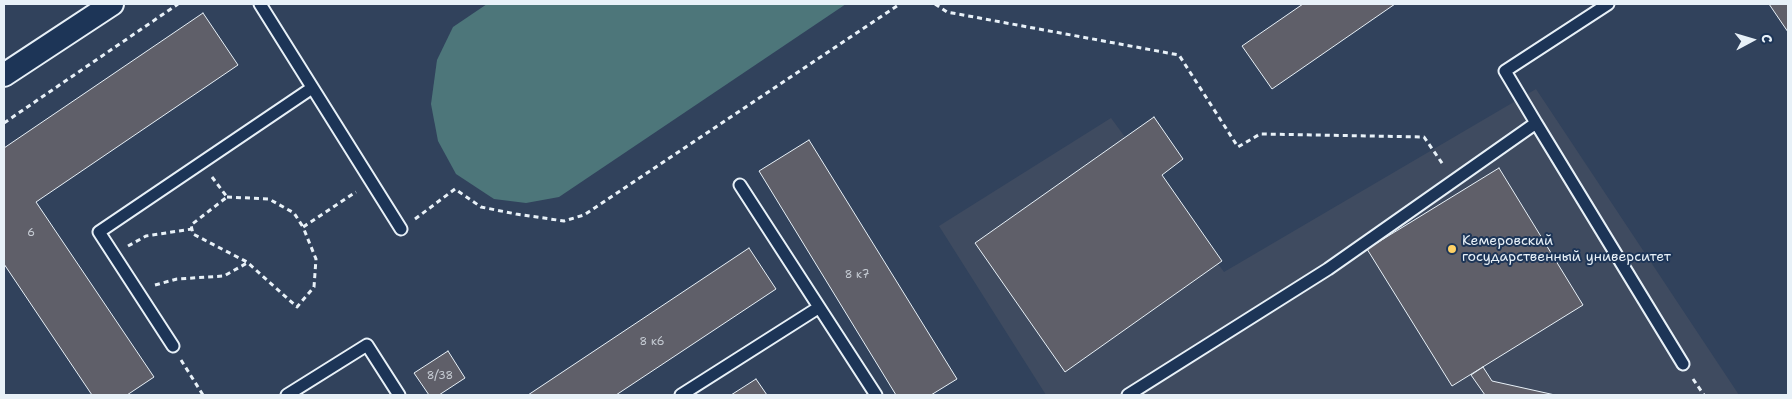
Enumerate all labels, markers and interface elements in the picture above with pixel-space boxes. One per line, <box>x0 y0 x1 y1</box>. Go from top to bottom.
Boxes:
north arrow <box>1727 15 1777 65</box>
text: С <box>1758 33 1776 44</box>
house number: 6 <box>27 226 35 240</box>
place label: Кемеровский государственный университет <box>1462 233 1671 266</box>
marker: Кемеровский государственный университет <box>1446 243 1458 255</box>
house number: 8 к7 <box>845 268 869 282</box>
house number: 8 к6 <box>640 335 664 349</box>
house number: 8/38 <box>427 369 453 383</box>

